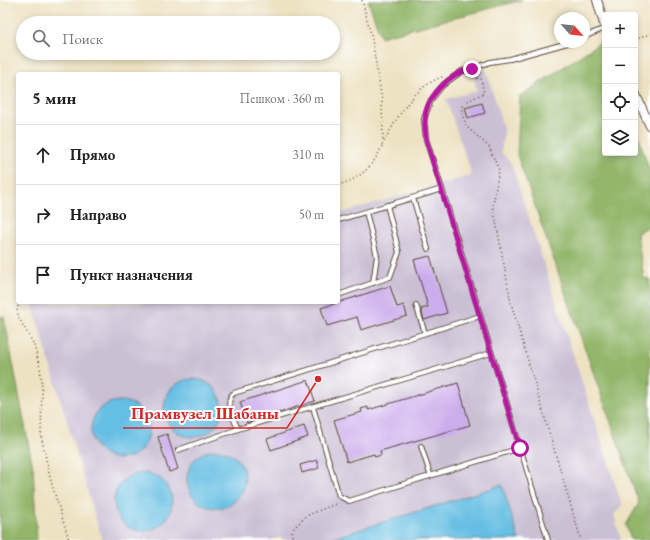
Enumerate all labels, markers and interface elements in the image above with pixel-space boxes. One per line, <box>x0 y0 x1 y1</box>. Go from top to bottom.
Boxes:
north arrow <box>554 12 590 48</box>
map controls <box>602 12 638 156</box>
button: + <box>602 12 638 48</box>
search box <box>16 16 340 60</box>
icon: search <box>30 27 52 49</box>
text: Поиск <box>62 29 103 48</box>
button: − <box>602 48 638 84</box>
route end <box>463 60 481 78</box>
button: locate <box>602 84 638 120</box>
text: 5 мин <box>32 87 76 109</box>
text: Пешком · 360 m <box>240 90 324 107</box>
button: layers <box>602 120 638 156</box>
icon: ahead <box>32 144 54 166</box>
text: Прямо <box>70 145 115 164</box>
text: 310 m <box>293 146 324 163</box>
icon: right <box>32 204 54 226</box>
text: Направо <box>70 205 127 224</box>
text: 50 m <box>299 206 324 223</box>
icon: arrive <box>32 264 54 286</box>
text: Пункт назначения <box>70 265 193 284</box>
callout: Прамвузел Шабаны <box>123 399 287 428</box>
text: Прамвузел Шабаны <box>131 402 279 424</box>
route start <box>511 439 529 457</box>

